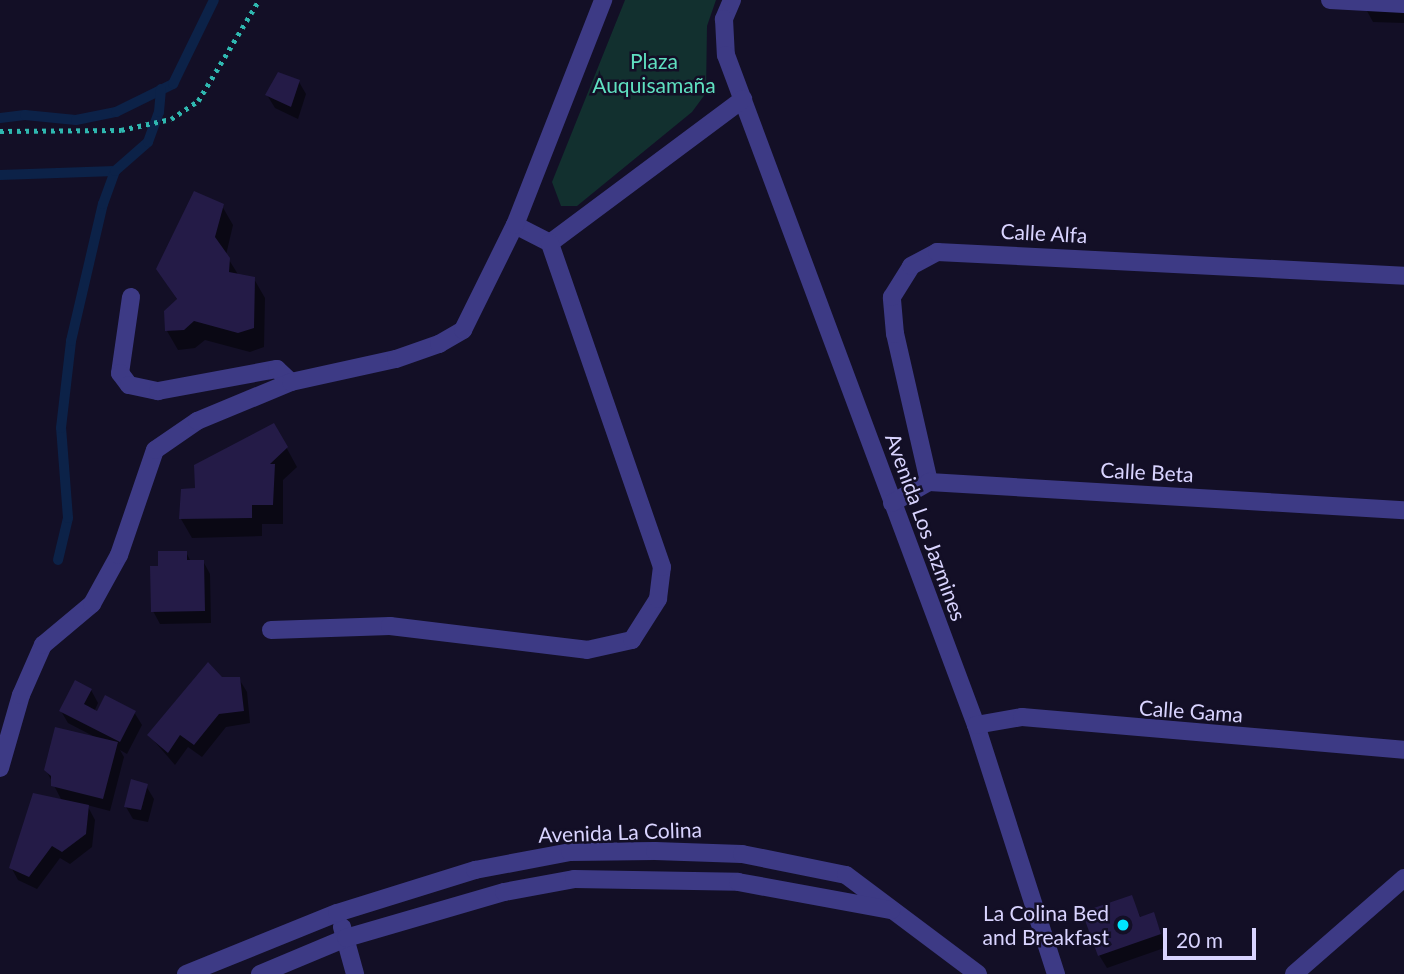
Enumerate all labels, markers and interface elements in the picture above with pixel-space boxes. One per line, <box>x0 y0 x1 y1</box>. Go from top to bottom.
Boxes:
park label: Plaza Auquisamaña <box>592 48 716 98</box>
street label: Calle Alfa <box>1000 218 1088 248</box>
street label: Avenida Los Jazmines <box>880 430 972 624</box>
street label: Calle Beta <box>1100 457 1194 487</box>
street label: Calle Gama <box>1138 695 1244 727</box>
street label: Avenida La Colina <box>538 817 702 847</box>
place label: La Colina Bed and Breakfast <box>983 900 1109 950</box>
scale bar <box>1166 914 1259 958</box>
marker: La Colina Bed and Breakfast <box>1115 917 1131 933</box>
text: 20 m <box>1176 927 1223 952</box>

